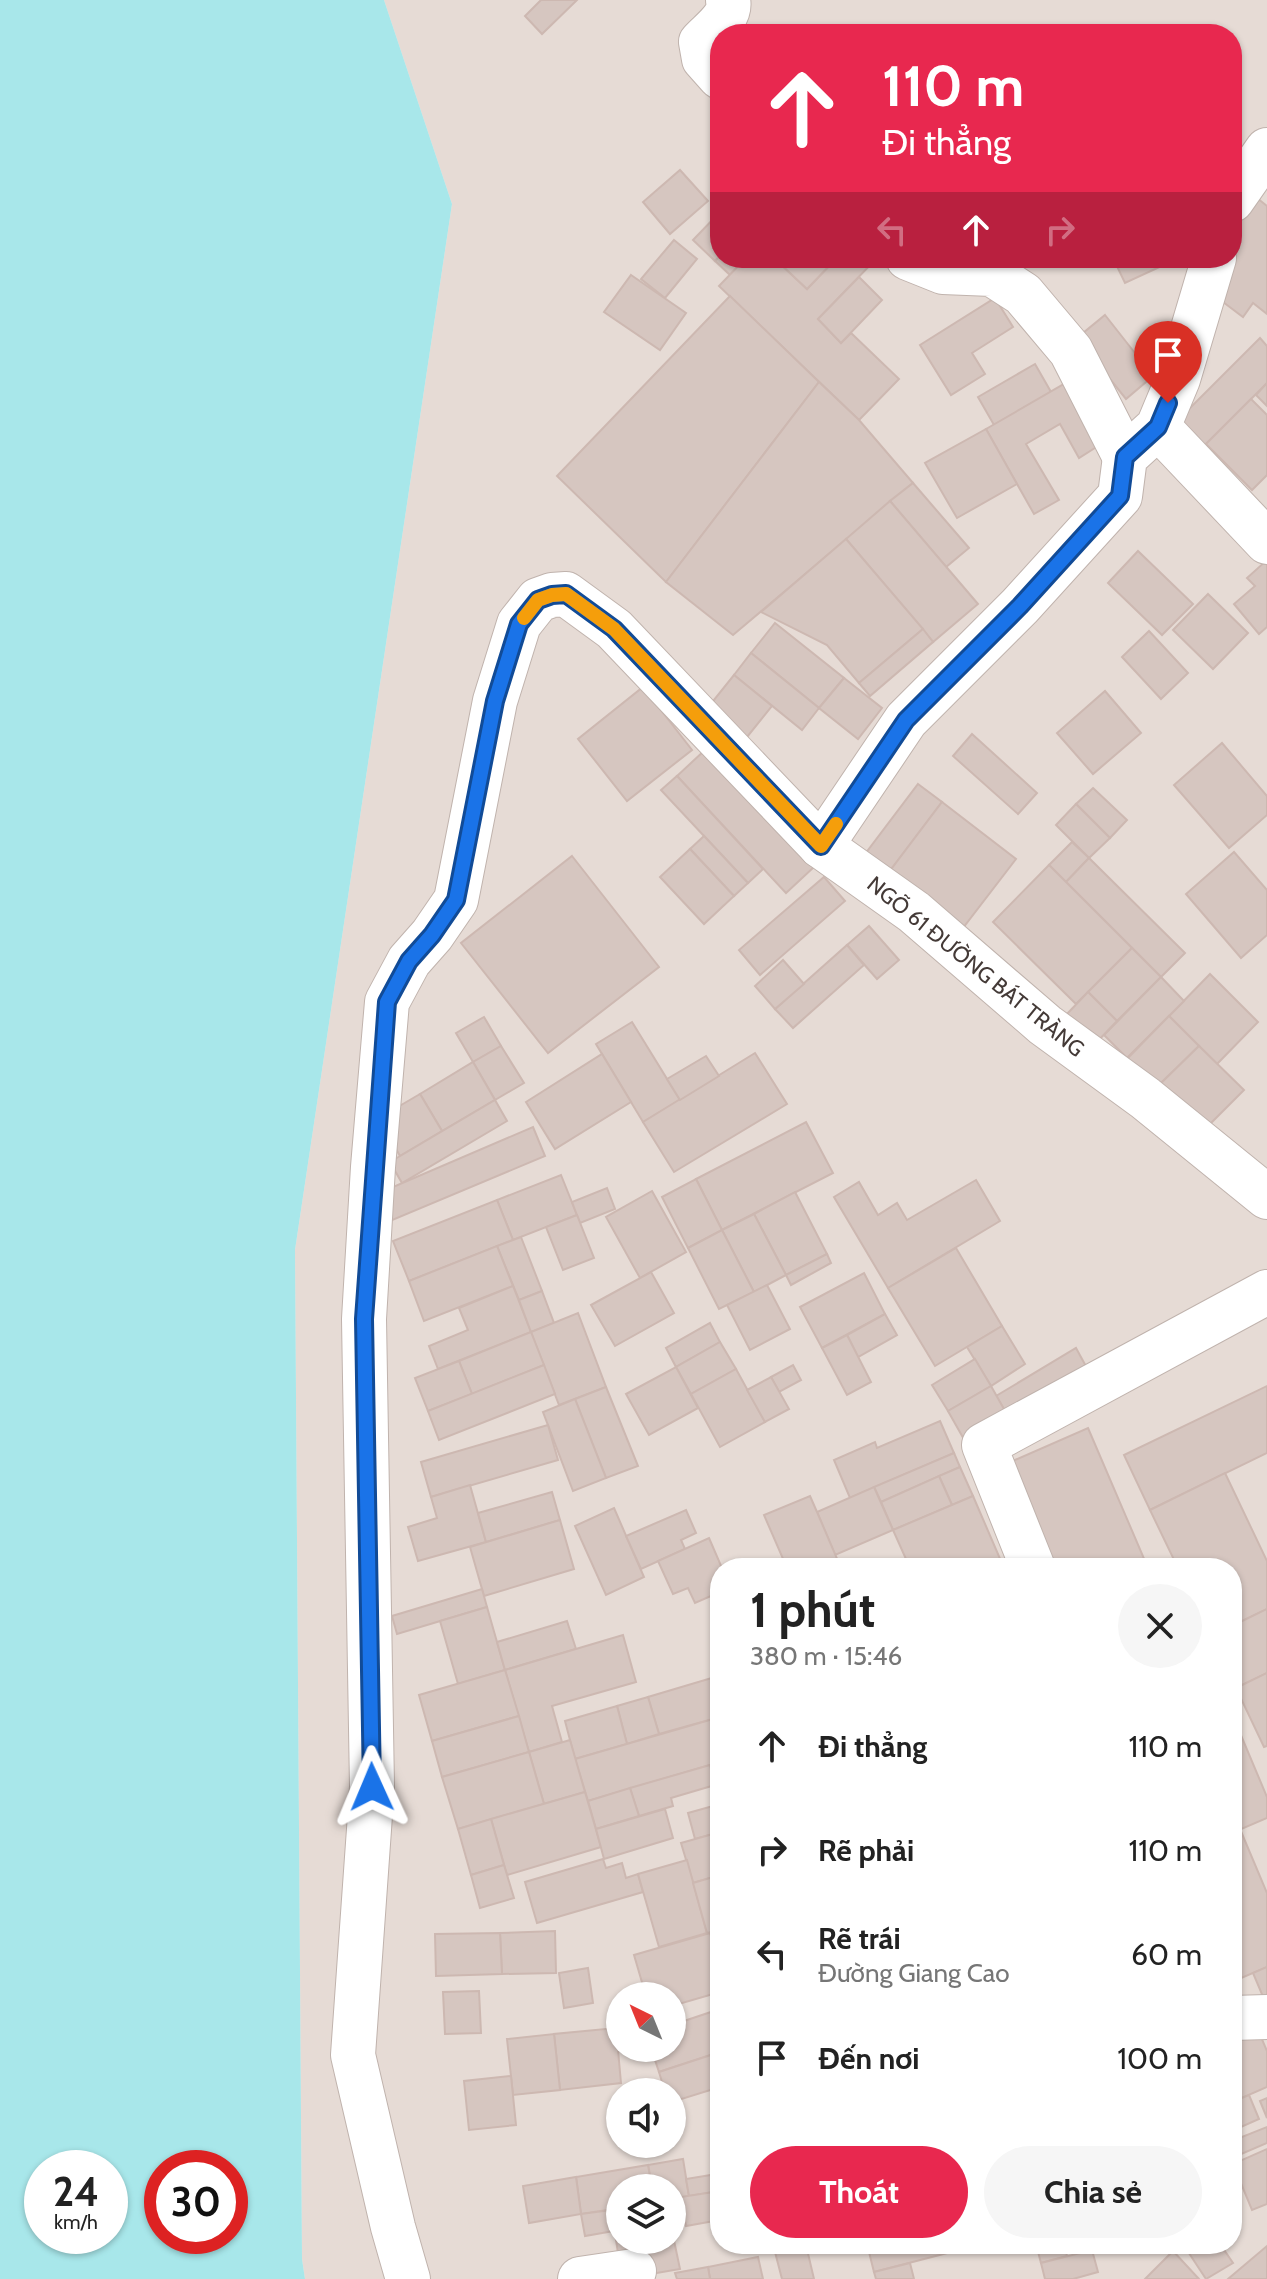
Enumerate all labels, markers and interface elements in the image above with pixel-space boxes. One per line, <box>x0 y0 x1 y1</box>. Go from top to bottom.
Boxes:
text: 110 m <box>882 52 1024 120</box>
icon: ahead <box>750 56 854 160</box>
text: Đi thẳng <box>882 120 1011 164</box>
icon: left <box>870 208 914 252</box>
icon: ahead <box>954 208 998 252</box>
icon: right <box>1038 208 1082 252</box>
pin <box>1134 321 1202 403</box>
icon: arrive <box>1146 333 1190 377</box>
street label: NGÕ 61 ĐƯỜNG BÁT TRÀNG <box>862 870 1090 1062</box>
text: 1 phút <box>750 1581 875 1639</box>
button: close <box>1118 1584 1202 1668</box>
text: 380 m · 15:46 <box>750 1640 902 1672</box>
icon: ahead <box>750 1724 794 1768</box>
text: Đi thẳng <box>818 1728 927 1765</box>
text: 110 m <box>1128 1728 1202 1765</box>
position arrow <box>330 1745 414 1829</box>
icon: right <box>750 1828 794 1872</box>
text: Rẽ phải <box>818 1832 914 1869</box>
text: 110 m <box>1128 1832 1202 1869</box>
text: Rẽ trái <box>818 1920 901 1957</box>
icon: left <box>750 1932 794 1976</box>
text: 60 m <box>1131 1936 1202 1973</box>
text: Đường Giang Cao <box>818 1957 1010 1989</box>
north arrow <box>606 1982 686 2062</box>
map controls <box>606 1982 686 2254</box>
icon: arrive <box>750 2036 794 2080</box>
text: Đến nơi <box>818 2040 920 2077</box>
text: 100 m <box>1117 2040 1202 2077</box>
button: sound <box>606 2078 686 2158</box>
button: Thoát <box>750 2146 968 2238</box>
button: Chia sẻ <box>984 2146 1202 2238</box>
speed limit sign: 30 <box>144 2150 248 2254</box>
text: 24 <box>53 2167 99 2216</box>
button: layers <box>606 2174 686 2254</box>
text: km/h <box>54 2210 98 2234</box>

